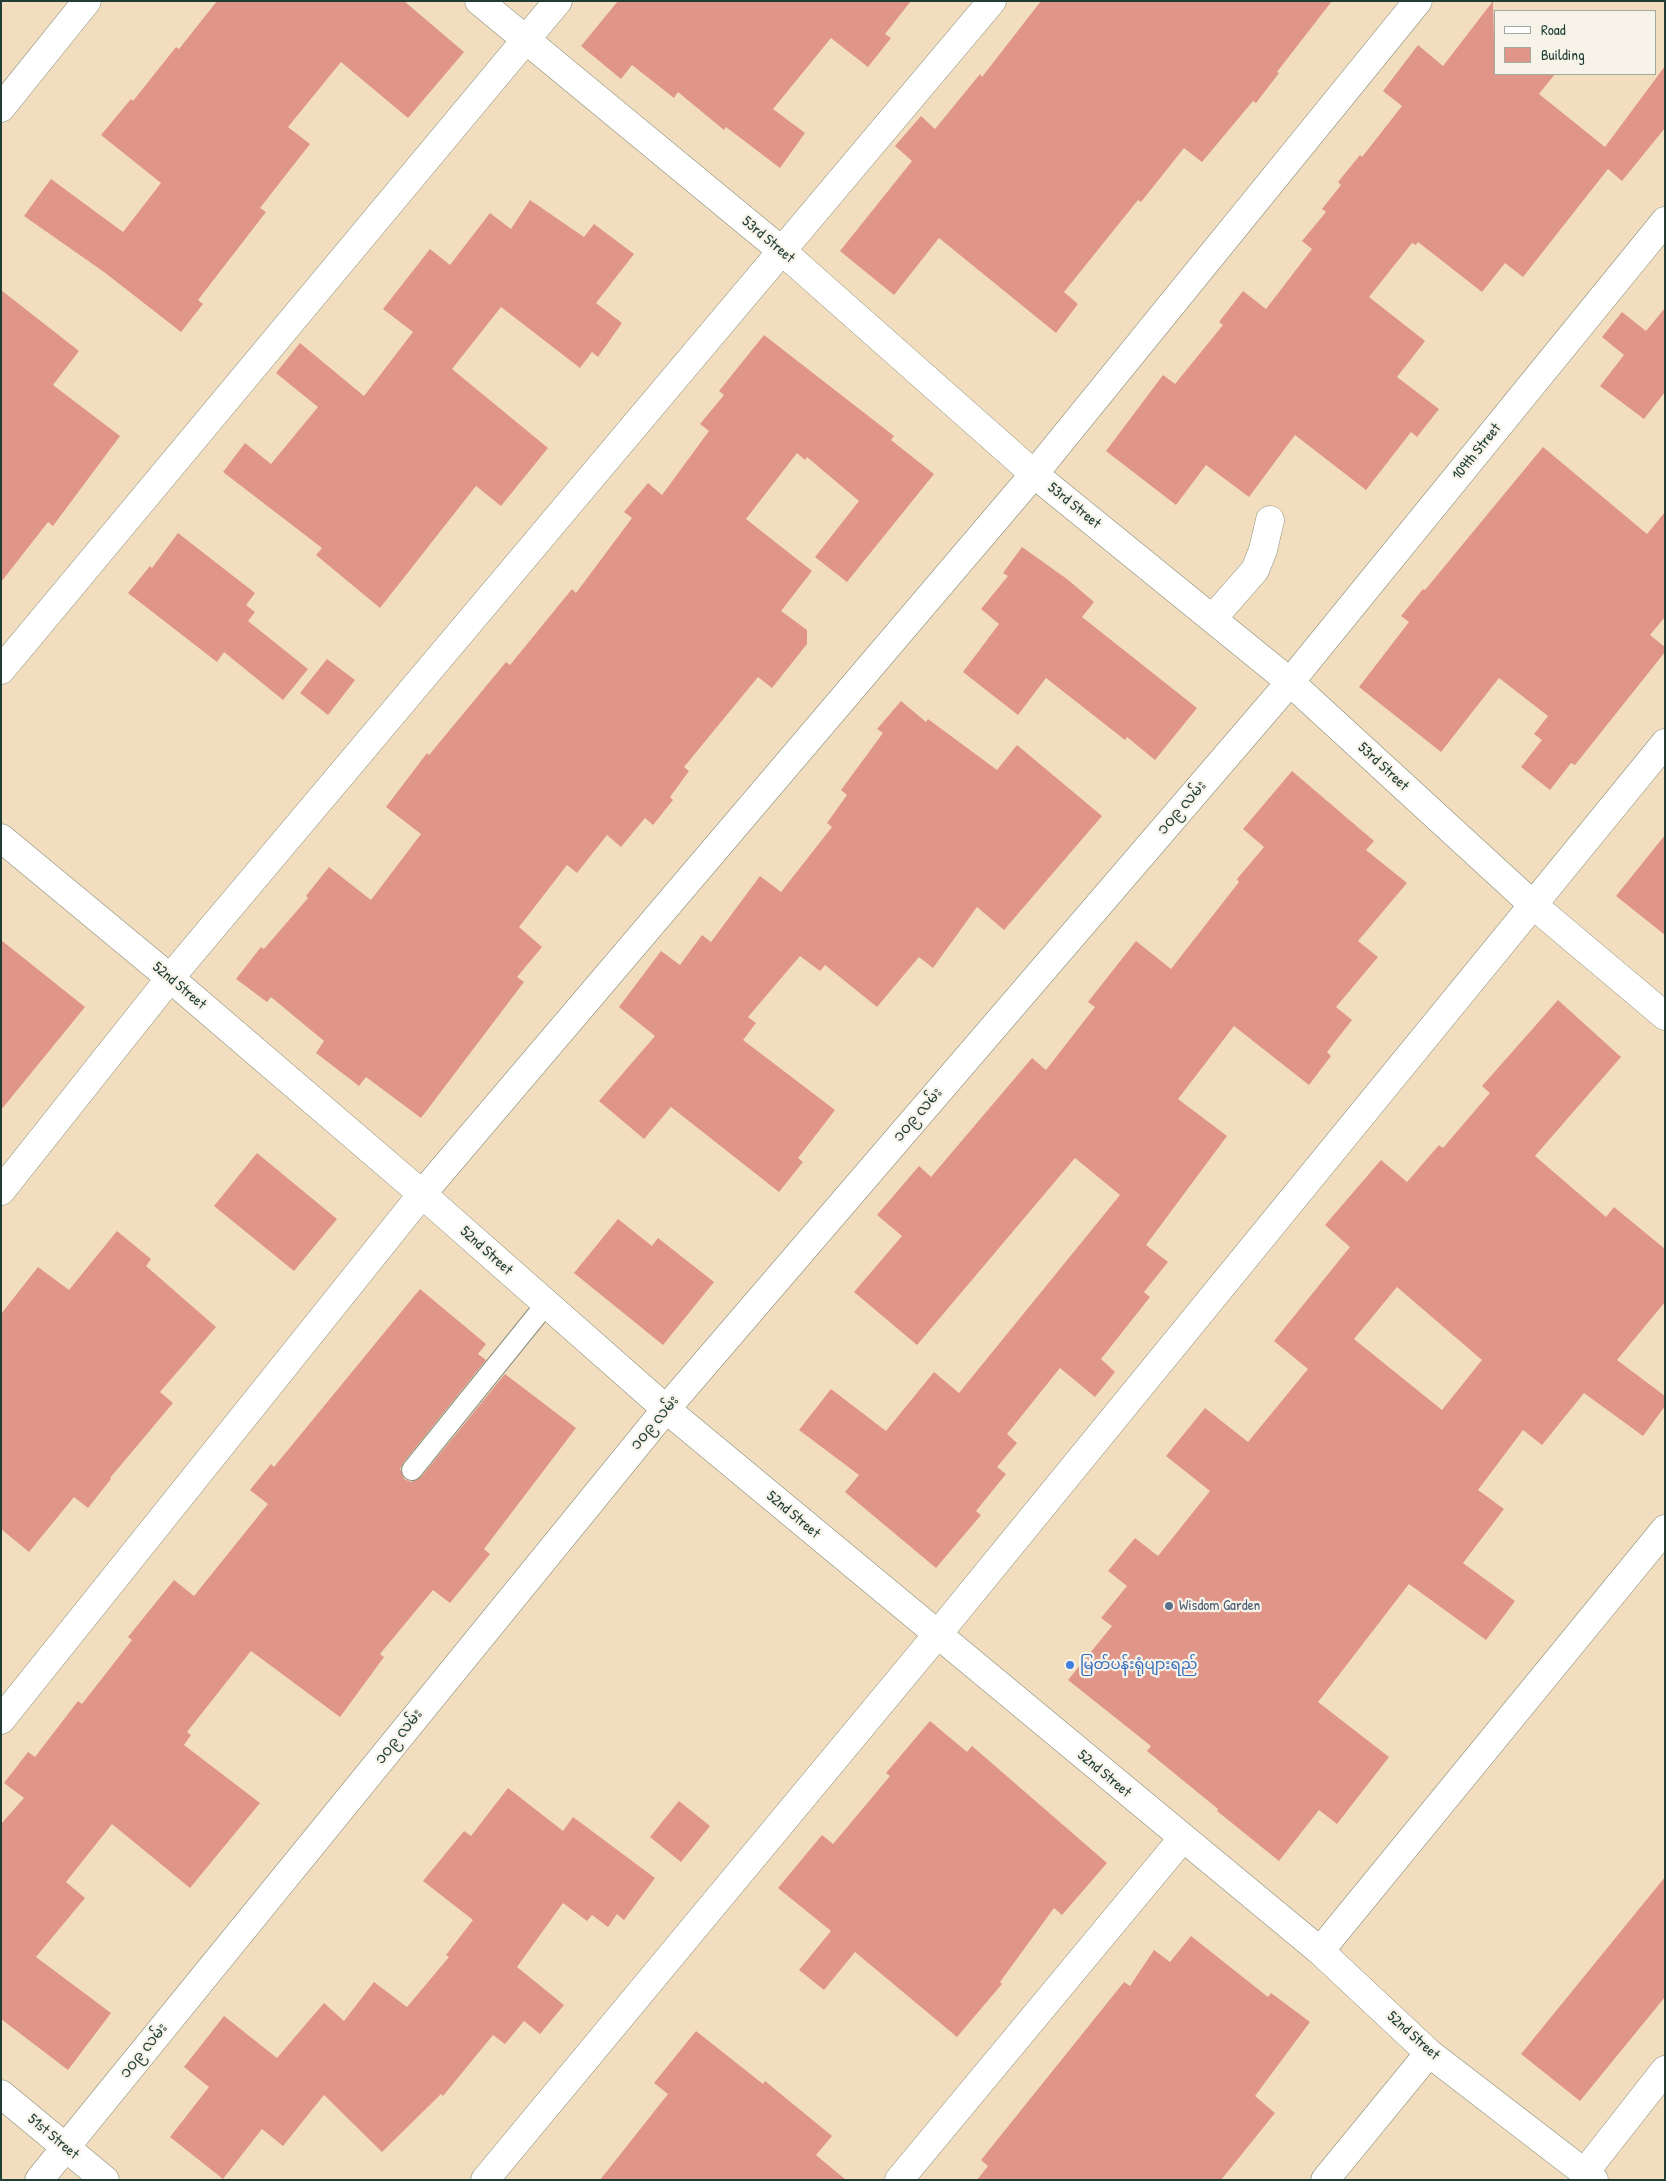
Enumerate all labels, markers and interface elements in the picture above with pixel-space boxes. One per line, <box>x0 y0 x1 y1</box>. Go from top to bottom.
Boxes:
legend <box>1494 10 1656 75</box>
text: Road <box>1541 19 1566 40</box>
text: Building <box>1541 44 1585 65</box>
street label: 53rd Street <box>738 213 798 267</box>
street label: 109th Street <box>1449 420 1505 484</box>
street label: 53rd Street <box>1044 479 1104 533</box>
street label: 53rd Street <box>1354 739 1412 795</box>
street label: ၁၀၉ လမ်း <box>1154 777 1210 839</box>
street label: 52nd Street <box>149 958 209 1014</box>
street label: ၁၀၉ လမ်း <box>890 1084 946 1146</box>
street label: 52nd Street <box>456 1223 516 1279</box>
street label: ၁၀၉ လမ်း <box>627 1392 683 1454</box>
street label: 52nd Street <box>763 1487 823 1543</box>
place label: Wisdom Garden <box>1179 1597 1260 1615</box>
marker: Wisdom Garden <box>1163 1600 1175 1612</box>
place label: မြတ်ပန်းရုံပျားရည် <box>1080 1656 1197 1674</box>
marker: မြတ်ပန်းရုံပျားရည် <box>1064 1659 1076 1671</box>
street label: ၁၀၉ လမ်း <box>371 1706 427 1768</box>
street label: 52nd Street <box>1074 1746 1134 1802</box>
street label: 52nd Street <box>1383 2008 1443 2064</box>
street label: ၁၀၉ လမ်း <box>116 2020 172 2082</box>
street label: 51st Street <box>24 2110 82 2164</box>

